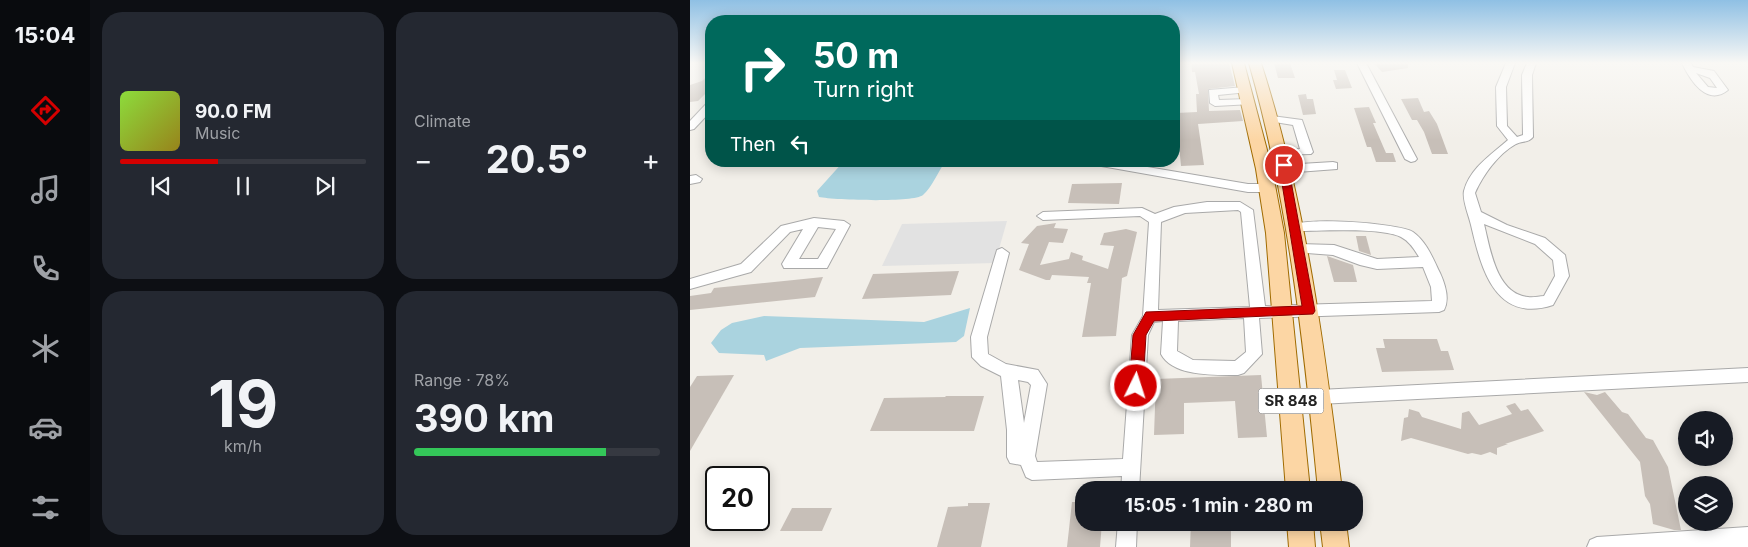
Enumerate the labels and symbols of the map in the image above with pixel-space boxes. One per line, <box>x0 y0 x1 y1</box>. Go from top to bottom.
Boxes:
pin <box>1263 144 1305 186</box>
position arrow <box>1109 359 1161 411</box>
road number: SR 848 <box>1258 388 1324 414</box>
speed limit sign: 20 <box>705 466 770 531</box>

